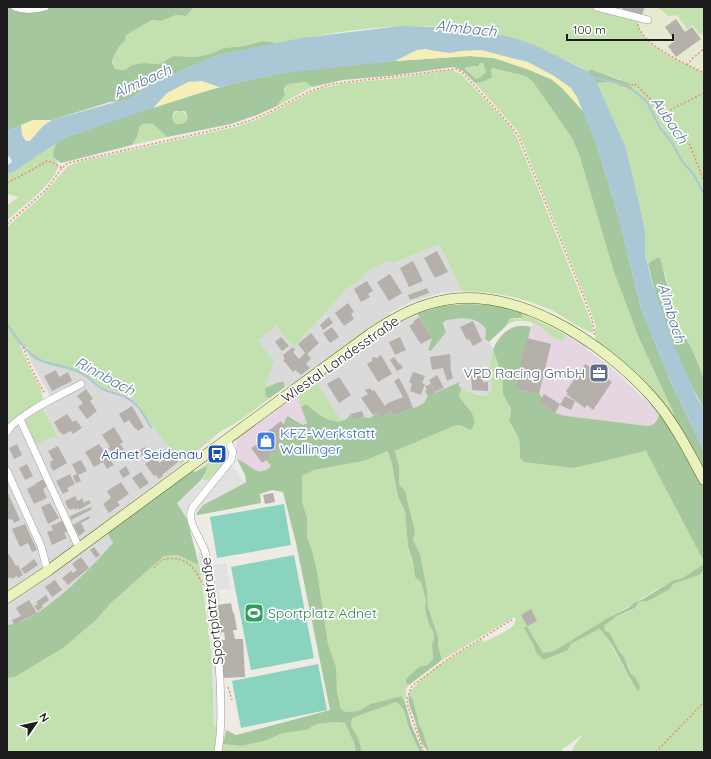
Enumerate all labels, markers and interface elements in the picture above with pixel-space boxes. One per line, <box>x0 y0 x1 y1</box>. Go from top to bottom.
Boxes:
water label: Almbach <box>435 15 498 41</box>
scale bar <box>567 16 673 42</box>
text: 100 m <box>573 22 606 37</box>
water label: Almbach <box>110 60 174 102</box>
water label: Aubach <box>647 93 693 147</box>
water label: Almbach <box>654 281 690 346</box>
street label: Wiestal Landesstraße <box>278 312 402 406</box>
water label: Rinnbach <box>72 352 139 400</box>
office icon: VPD Racing GmbH <box>588 362 610 384</box>
place label: VPD Racing GmbH <box>464 364 585 382</box>
place label: KFZ-Werkstatt Wallinger <box>280 424 375 458</box>
shop icon: KFZ-Werkstatt Wallinger <box>255 430 277 452</box>
bus stop icon: Adnet Seidenau <box>206 443 228 465</box>
place label: Adnet Seidenau <box>101 445 203 463</box>
street label: Sportplatzstraße <box>196 556 228 666</box>
sports icon: Sportplatz Adnet <box>243 602 265 624</box>
place label: Sportplatz Adnet <box>268 604 377 622</box>
north arrow <box>16 703 56 743</box>
text: N <box>36 710 52 725</box>

